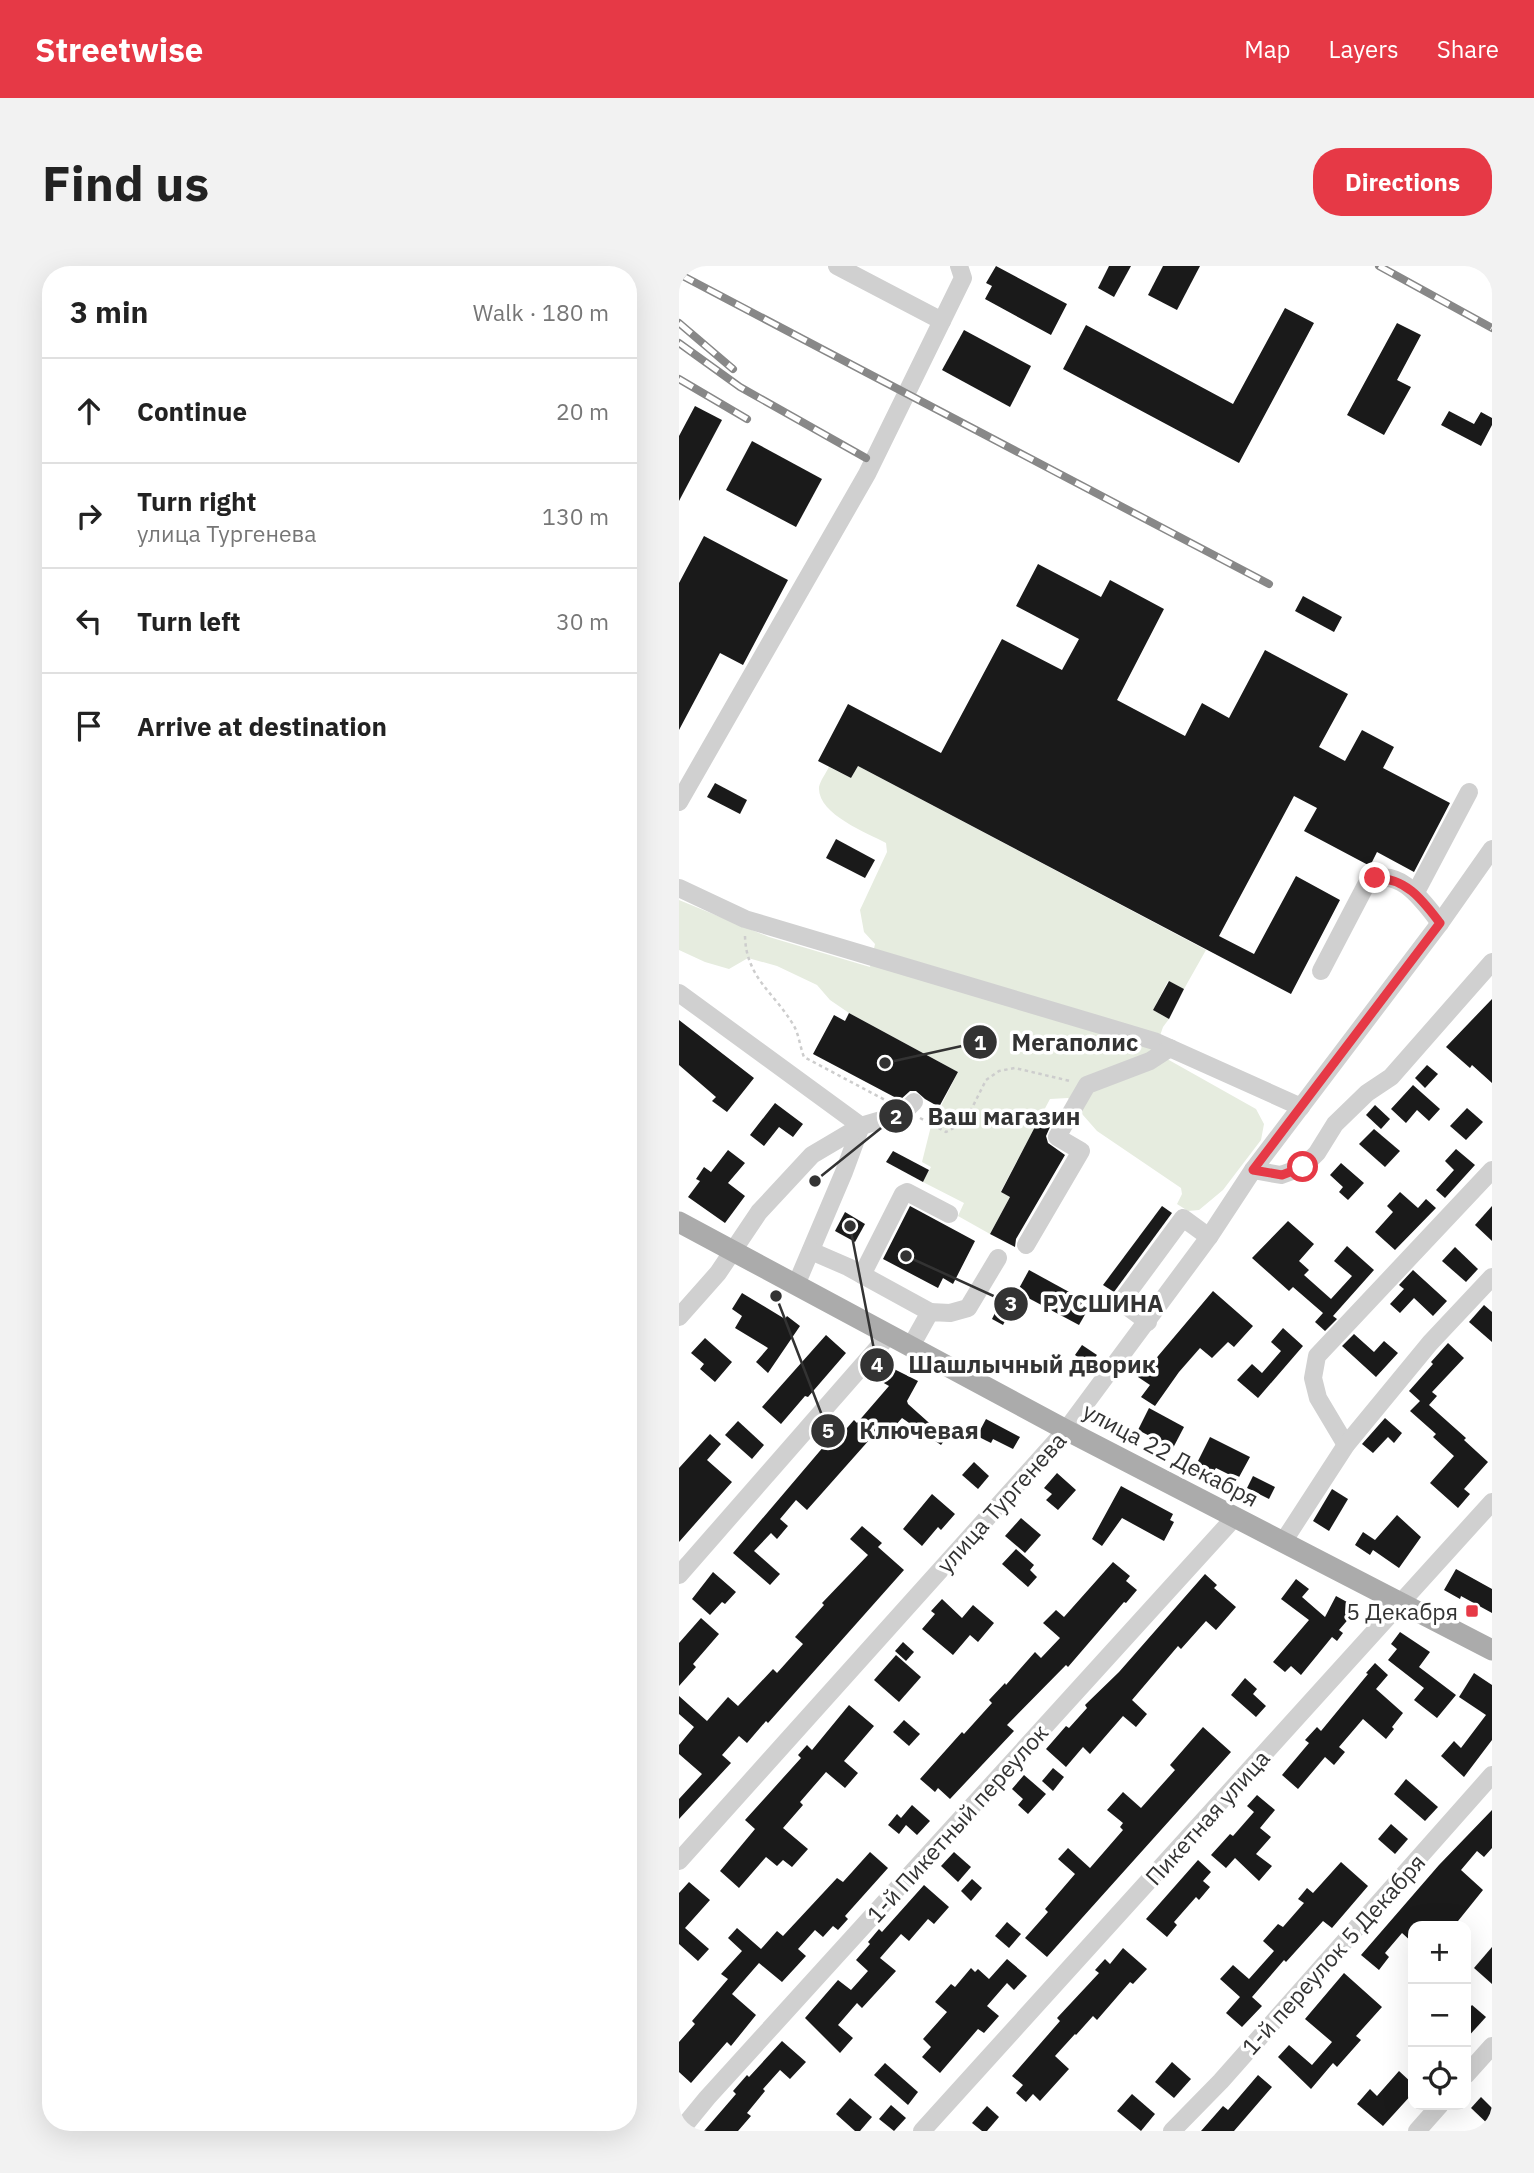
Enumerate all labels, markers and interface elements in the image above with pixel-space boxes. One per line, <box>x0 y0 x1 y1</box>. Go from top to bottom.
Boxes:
text: Streetwise <box>35 28 203 71</box>
text: Map <box>1244 33 1291 65</box>
text: Layers <box>1329 33 1399 65</box>
text: Share <box>1437 33 1499 65</box>
button: Directions <box>1313 148 1492 216</box>
text: Find us <box>42 151 209 214</box>
text: 3 min <box>70 292 148 331</box>
text: Walk · 180 m <box>473 297 609 327</box>
icon: ahead <box>70 392 108 430</box>
text: Continue <box>137 394 247 428</box>
text: 20 m <box>556 396 609 426</box>
text: Turn right <box>137 484 256 518</box>
icon: right <box>70 497 108 535</box>
text: 130 m <box>542 501 609 531</box>
text: улица Тургенева <box>137 518 317 548</box>
icon: left <box>70 602 108 640</box>
text: Turn left <box>137 604 240 638</box>
text: 30 m <box>556 606 609 636</box>
icon: arrive <box>70 707 108 745</box>
text: Arrive at destination <box>137 709 387 743</box>
route end <box>1359 862 1390 893</box>
callout: Мегаполис <box>962 1020 1152 1065</box>
text: Мегаполис <box>1012 1026 1138 1058</box>
text: 1 <box>974 1028 987 1056</box>
callout: Ваш магазин <box>878 1094 1094 1139</box>
text: Ваш магазин <box>928 1100 1080 1132</box>
text: 2 <box>890 1102 902 1130</box>
route start <box>1287 1151 1318 1182</box>
callout: РУСШИНА <box>993 1282 1178 1327</box>
text: РУСШИНА <box>1042 1287 1164 1319</box>
text: 3 <box>1005 1289 1017 1317</box>
callout: Шашлычный дворик <box>859 1342 1170 1387</box>
text: Шашлычный дворик <box>908 1348 1156 1380</box>
text: 4 <box>871 1350 883 1378</box>
street label: улица 22 Декабря <box>1078 1395 1264 1513</box>
callout: Ключевая <box>811 1408 993 1453</box>
text: Ключевая <box>859 1414 979 1446</box>
text: 5 <box>822 1416 834 1444</box>
street label: улица Тургенева <box>930 1425 1072 1579</box>
place label: 5 Декабря <box>1346 1596 1458 1626</box>
marker: 5 Декабря <box>1464 1603 1480 1619</box>
street label: 1-й Пикетный переулок <box>860 1717 1054 1929</box>
street label: Пикетная улица <box>1138 1743 1276 1891</box>
street label: 1-й переулок 5 Декабря <box>1235 1847 1431 2061</box>
map controls <box>1408 1921 1471 2110</box>
button: + <box>1408 1921 1471 1984</box>
button: − <box>1408 1984 1471 2047</box>
button: locate <box>1408 2047 1471 2110</box>

